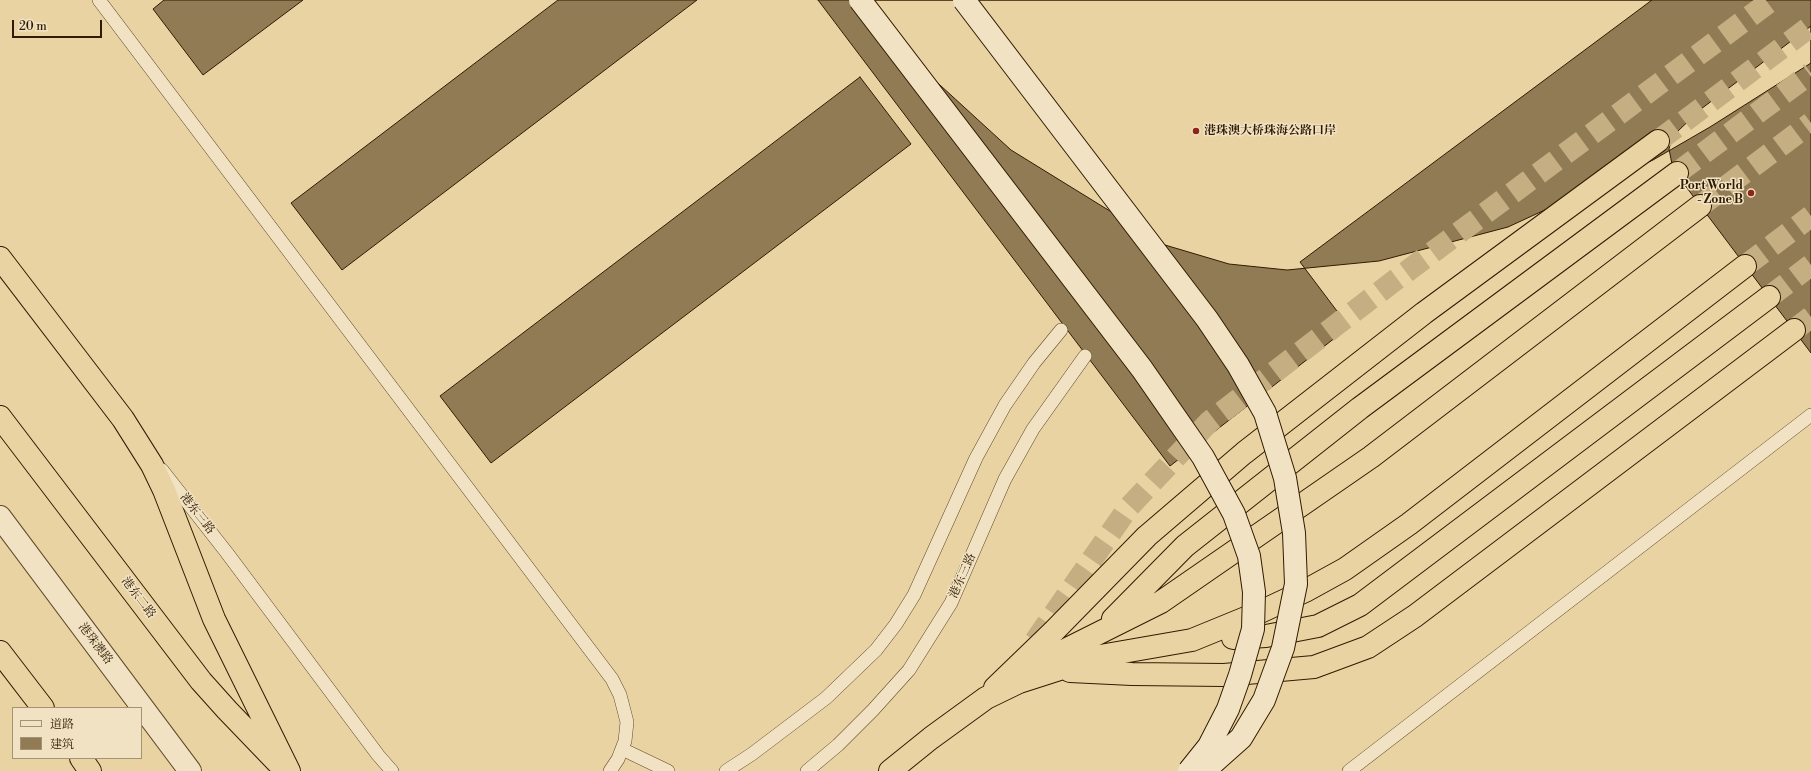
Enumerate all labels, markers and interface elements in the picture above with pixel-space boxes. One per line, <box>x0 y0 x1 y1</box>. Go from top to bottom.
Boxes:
scale bar <box>14 12 104 38</box>
text: 20 m <box>19 19 47 34</box>
place label: 港珠澳大桥珠海公路口岸 <box>1204 124 1336 138</box>
marker: 港珠澳大桥珠海公路口岸 <box>1191 126 1201 136</box>
place label: Port World - Zone B <box>1680 179 1743 207</box>
marker: Port World - Zone B <box>1746 188 1756 198</box>
street label: 港东三路 <box>177 491 217 537</box>
street label: 港东三路 <box>947 551 979 601</box>
street label: 港东二路 <box>118 574 158 622</box>
street label: 港珠澳路 <box>75 620 115 668</box>
legend <box>12 707 142 759</box>
text: 道路 <box>50 717 74 732</box>
text: 建筑 <box>50 737 74 752</box>

